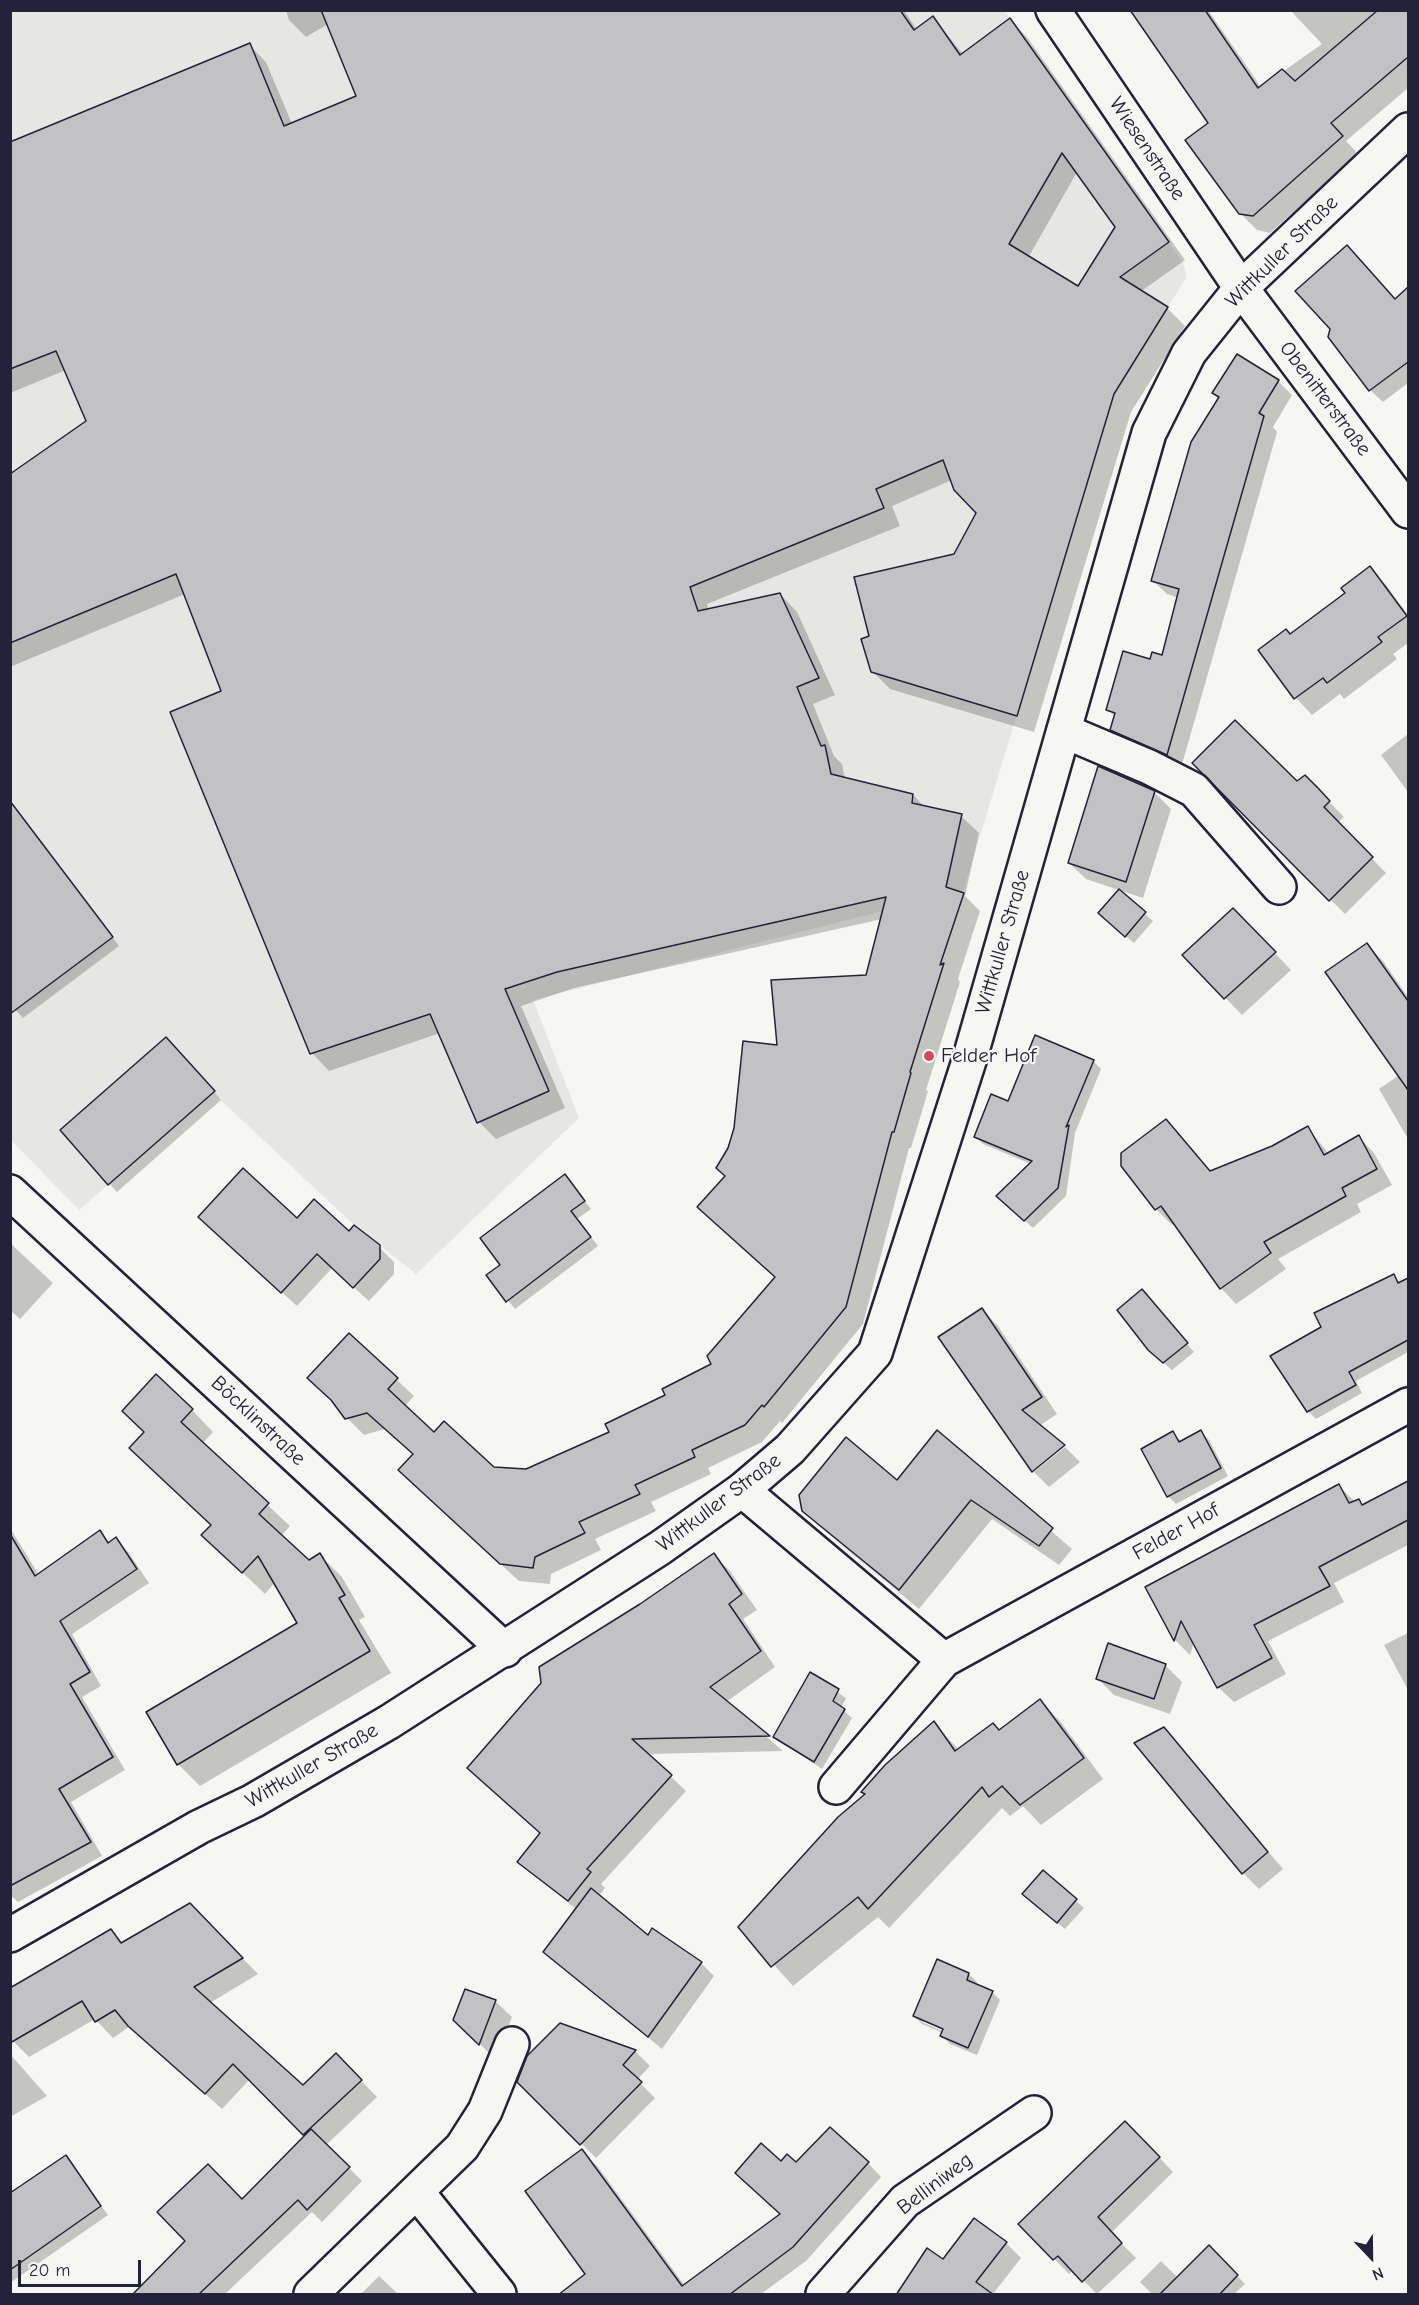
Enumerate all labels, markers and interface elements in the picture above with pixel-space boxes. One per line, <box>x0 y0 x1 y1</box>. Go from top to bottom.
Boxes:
street label: Wiesenstraße <box>1103 92 1191 206</box>
street label: Wittkuller Straße <box>1220 190 1344 314</box>
street label: Obenitterstraße <box>1274 337 1376 461</box>
street label: Wittkuller Straße <box>970 867 1036 1017</box>
place label: Felder Hof <box>941 1043 1036 1069</box>
marker: Felder Hof <box>922 1049 936 1063</box>
street label: Böcklinstraße <box>205 1371 311 1471</box>
street label: Wittkuller Straße <box>652 1448 786 1558</box>
street label: Felder Hof <box>1128 1498 1224 1566</box>
street label: Wittkuller Straße <box>241 1718 383 1814</box>
street label: Belliniweg <box>892 2148 978 2220</box>
north arrow <box>1341 2227 1401 2287</box>
scale bar <box>21 2248 144 2286</box>
text: 20 m <box>29 2260 70 2281</box>
text: N <box>1370 2263 1386 2284</box>

